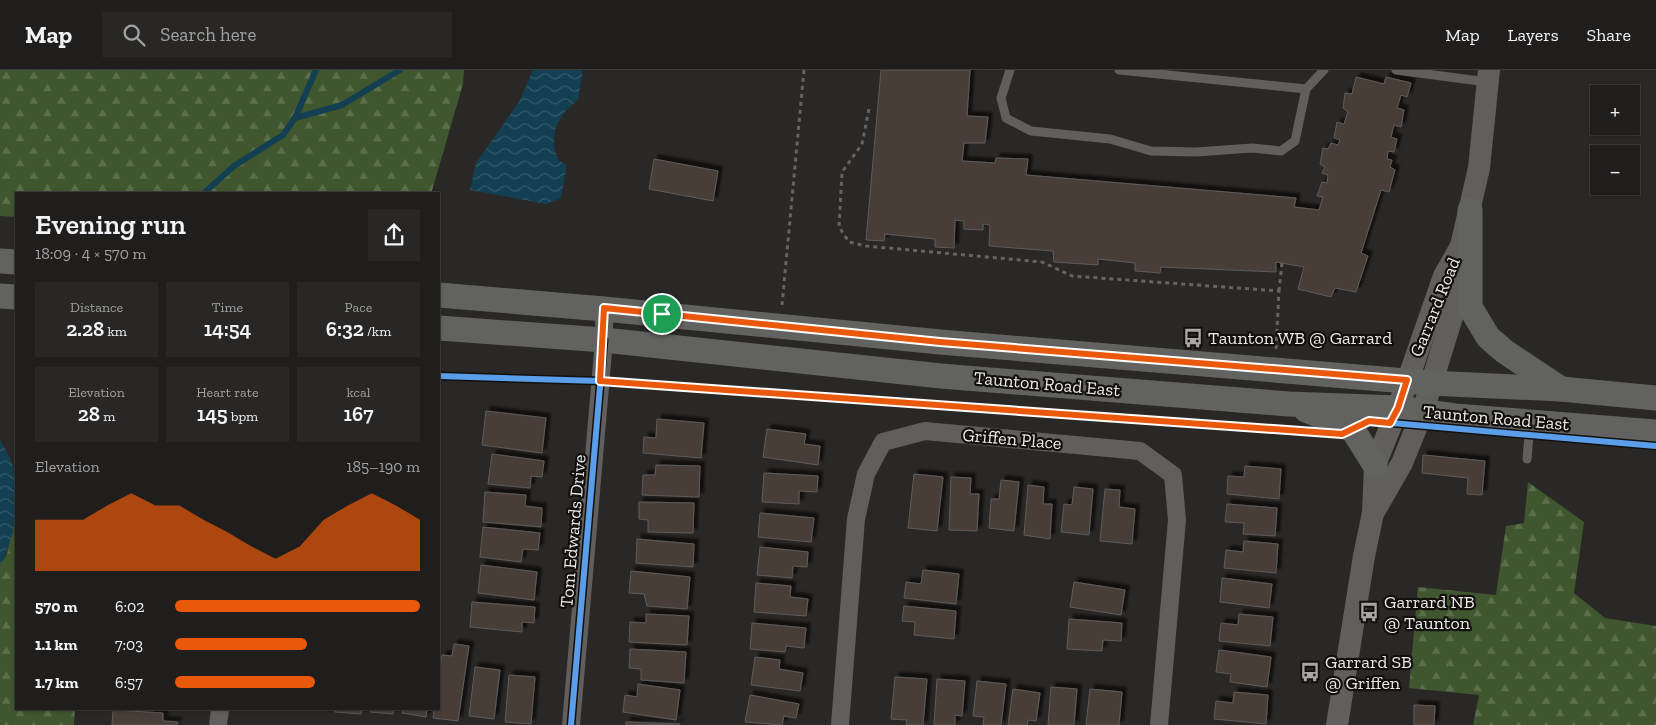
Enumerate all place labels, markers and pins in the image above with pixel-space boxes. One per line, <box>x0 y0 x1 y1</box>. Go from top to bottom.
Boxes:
pin <box>641 293 683 335</box>
bus stop icon: Taunton WB @ Garrard <box>1182 327 1204 349</box>
place label: Taunton WB @ Garrard <box>1208 327 1392 349</box>
place label: Garrard NB @ Taunton <box>1384 591 1475 634</box>
bus stop icon: Garrard NB @ Taunton <box>1358 601 1380 623</box>
place label: Garrard SB @ Griffen <box>1325 651 1412 694</box>
bus stop icon: Garrard SB @ Griffen <box>1299 661 1321 683</box>

